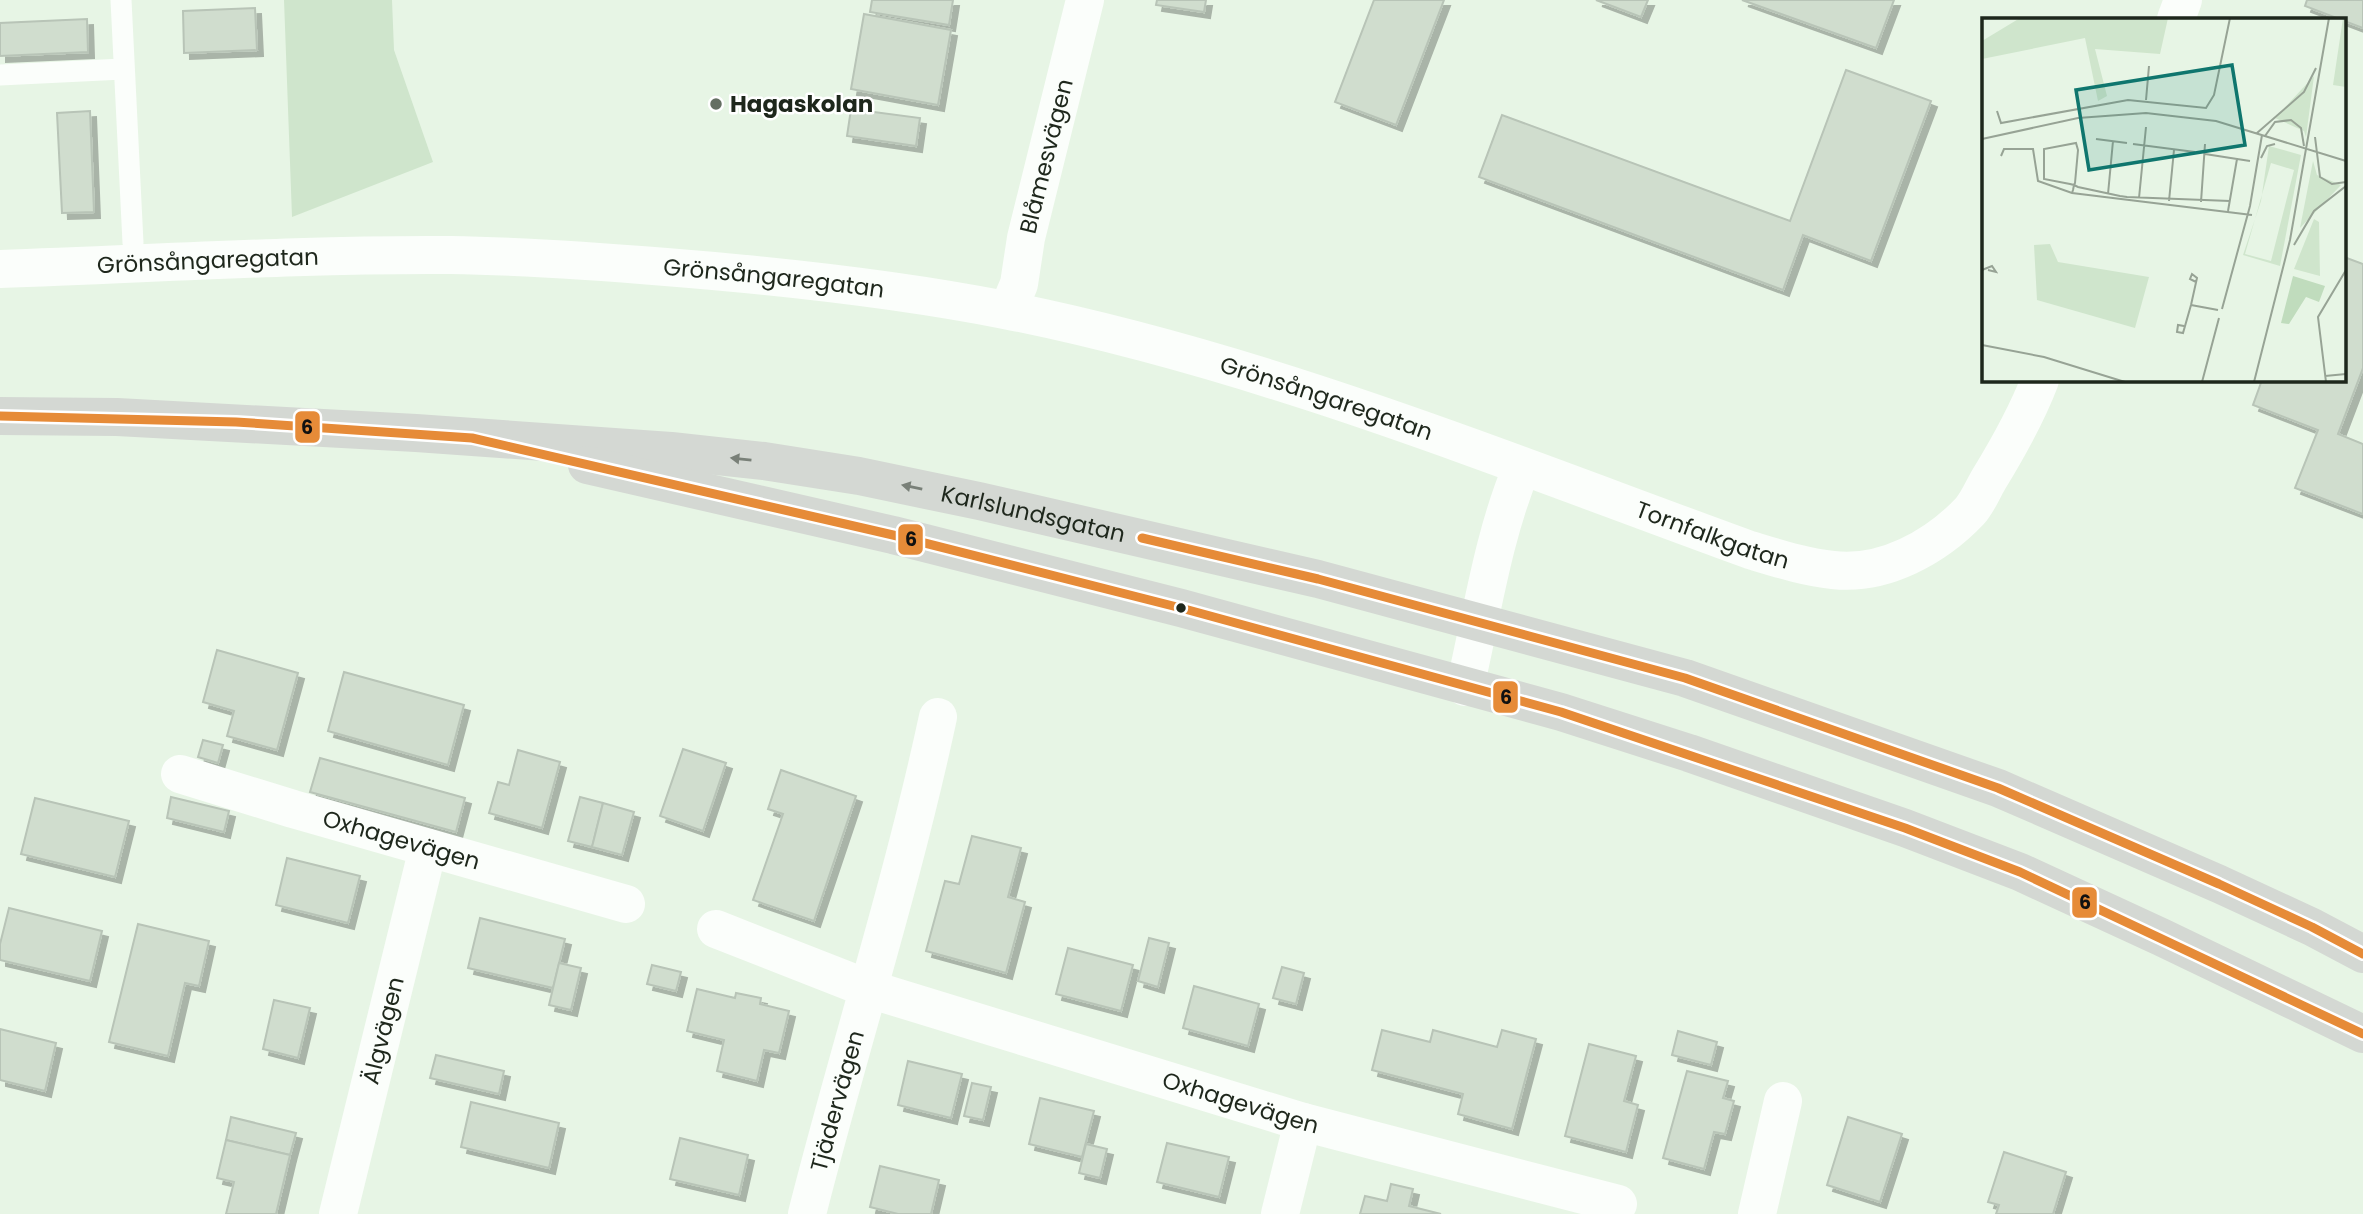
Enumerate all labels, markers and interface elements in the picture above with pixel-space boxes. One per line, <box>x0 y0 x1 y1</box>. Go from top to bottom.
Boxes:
inset map <box>1982 18 2346 382</box>
street label: Blåmesvägen <box>1012 76 1081 237</box>
place label: Hagaskolan <box>730 88 873 120</box>
marker: Hagaskolan <box>708 96 724 112</box>
street label: Grönsångaregatan <box>96 241 319 281</box>
street label: Grönsångaregatan <box>662 251 886 306</box>
street label: Grönsångaregatan <box>1216 349 1437 448</box>
line badge: 6 <box>294 410 321 444</box>
text: 6 <box>301 414 313 441</box>
one-way arrow <box>730 453 752 464</box>
street label: Karlslundsgatan <box>938 477 1128 550</box>
one-way arrow <box>901 481 923 492</box>
street label: Tornfalkgatan <box>1631 493 1793 577</box>
line badge: 6 <box>897 523 924 556</box>
text: 6 <box>905 526 917 553</box>
unlabelled marker <box>1174 601 1188 615</box>
line badge: 6 <box>1492 680 1519 714</box>
text: 6 <box>1500 684 1512 711</box>
street label: Oxhagevägen <box>319 802 484 878</box>
line badge: 6 <box>2071 886 2098 919</box>
text: 6 <box>2079 889 2091 916</box>
street label: Älgvägen <box>354 973 412 1088</box>
street label: Tjädervägen <box>803 1027 872 1175</box>
street label: Oxhagevägen <box>1158 1064 1322 1141</box>

